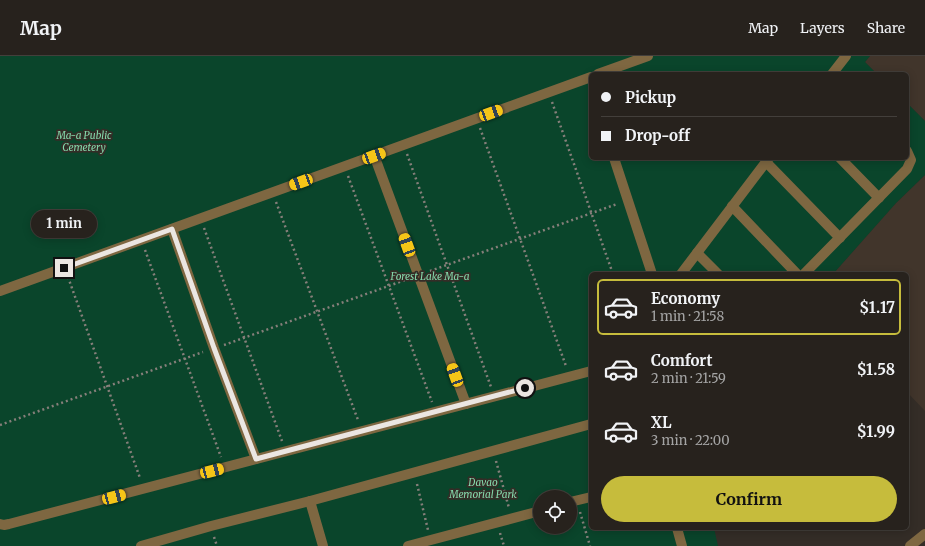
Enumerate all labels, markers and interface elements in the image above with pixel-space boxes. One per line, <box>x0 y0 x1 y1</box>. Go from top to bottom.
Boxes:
text: Map <box>20 16 62 40</box>
text: Map <box>748 19 778 37</box>
text: Layers <box>800 19 845 37</box>
text: Share <box>867 19 905 37</box>
text: Pickup <box>625 88 676 107</box>
car <box>478 103 504 123</box>
text: Drop-off <box>625 126 690 145</box>
park label: Ma-a Public Cemetery <box>55 129 112 154</box>
car <box>361 146 387 166</box>
car <box>288 172 314 192</box>
callout: 1 min <box>31 210 97 238</box>
text: 1 min <box>46 215 82 232</box>
car <box>397 232 417 258</box>
route end <box>55 259 73 277</box>
park label: Forest Lake Ma-a <box>390 270 470 283</box>
icon: car <box>603 289 639 325</box>
text: Economy <box>651 289 720 308</box>
text: $1.17 <box>859 298 895 317</box>
text: 1 min · 21:58 <box>651 308 724 325</box>
icon: car <box>603 351 639 387</box>
text: Comfort <box>651 351 712 370</box>
text: $1.58 <box>857 360 895 379</box>
car <box>445 362 465 388</box>
text: 2 min · 21:59 <box>651 370 726 387</box>
route start <box>516 379 534 397</box>
icon: car <box>603 413 639 449</box>
text: XL <box>651 413 672 432</box>
text: $1.99 <box>857 422 895 441</box>
text: 3 min · 22:00 <box>651 432 730 449</box>
car <box>199 462 225 480</box>
park label: Davao Memorial Park <box>448 476 517 501</box>
button: Confirm <box>601 476 897 522</box>
car <box>101 488 127 506</box>
map controls <box>533 490 577 534</box>
button: locate <box>533 490 577 534</box>

